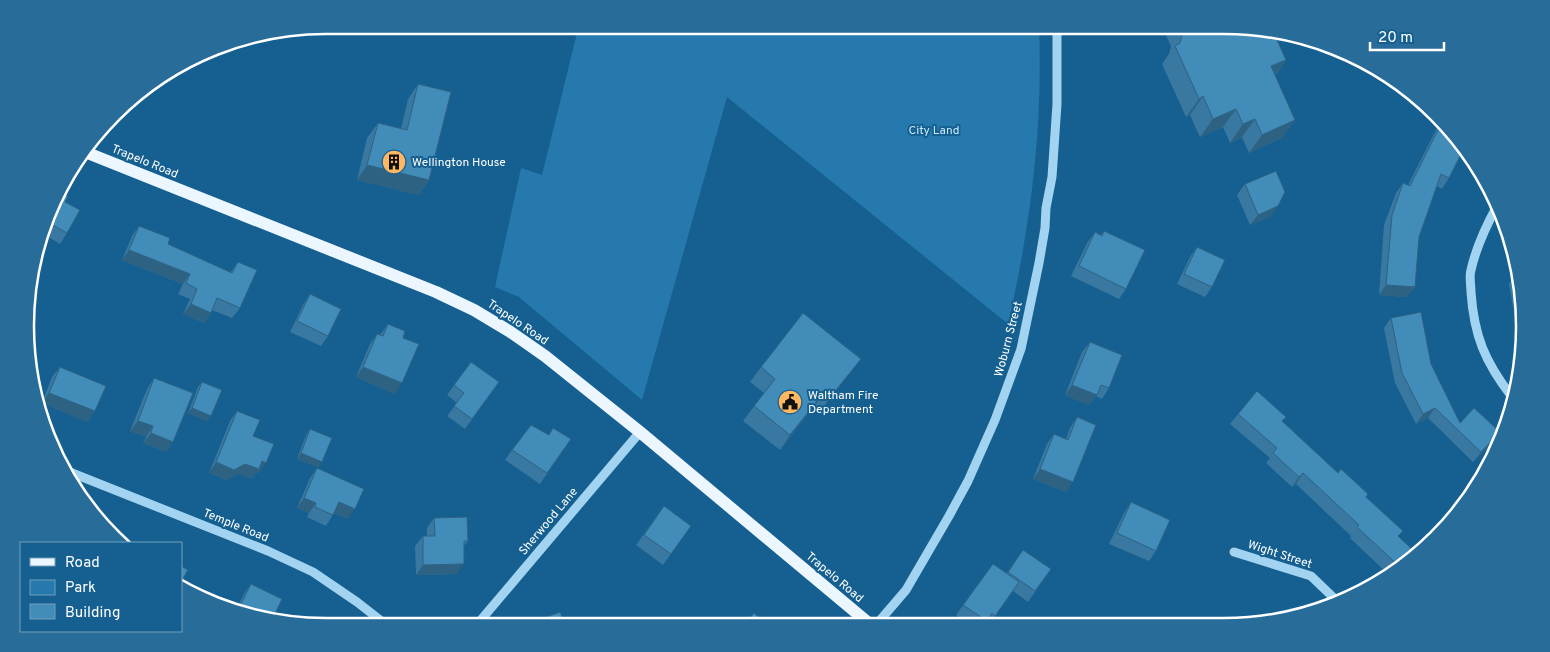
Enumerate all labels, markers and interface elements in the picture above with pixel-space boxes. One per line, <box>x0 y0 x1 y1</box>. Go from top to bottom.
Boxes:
scale bar <box>1370 20 1444 52</box>
text: 20 m <box>1378 29 1413 48</box>
park label: City Land <box>908 123 960 139</box>
street label: Trapelo Road <box>109 141 180 183</box>
building icon: Wellington House <box>381 149 407 175</box>
place label: Wellington House <box>412 155 506 171</box>
street label: Trapelo Road <box>484 296 551 349</box>
street label: Woburn Street <box>991 300 1027 379</box>
place label: Waltham Fire Department <box>808 388 878 418</box>
public building icon: Waltham Fire Department <box>777 389 803 415</box>
street label: Sherwood Lane <box>516 484 582 559</box>
street label: Temple Road <box>200 505 271 546</box>
street label: Wight Street <box>1245 537 1314 573</box>
legend <box>20 542 182 632</box>
street label: Trapelo Road <box>802 549 867 607</box>
text: Road <box>65 554 100 573</box>
text: Park <box>65 579 96 598</box>
text: Building <box>65 604 120 623</box>

